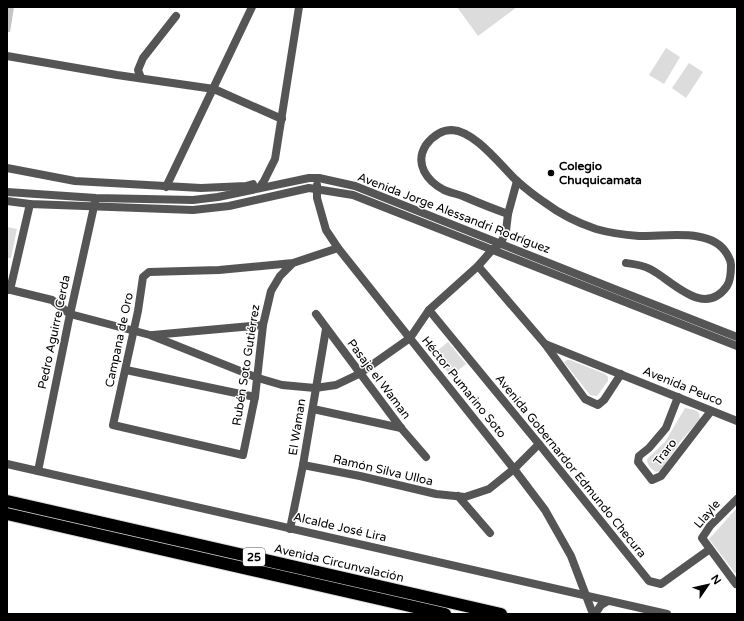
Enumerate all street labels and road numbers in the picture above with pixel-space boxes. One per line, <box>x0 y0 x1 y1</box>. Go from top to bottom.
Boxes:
street label: Avenida Jorge Alessandri Rodríguez <box>356 170 552 256</box>
street label: Pedro Aguirre Cerda <box>35 274 73 390</box>
street label: Campana de Oro <box>102 291 136 389</box>
street label: Rubén Soto Gutiérrez <box>229 303 263 427</box>
street label: Héctor Pumarino Soto <box>419 333 509 441</box>
street label: Pasaje el Waman <box>344 336 414 422</box>
street label: Avenida Peuco <box>641 364 725 408</box>
street label: Avenida Gobernardor Edmundo Checura <box>493 372 649 560</box>
street label: El Waman <box>286 398 308 456</box>
street label: Traro <box>650 436 680 468</box>
street label: Ramón Silva Ulloa <box>332 452 434 488</box>
street label: Llayle <box>691 497 723 531</box>
street label: Alcalde José Lira <box>292 509 388 545</box>
street label: Avenida Circunvalación <box>273 541 405 585</box>
road number: 25 <box>243 548 265 566</box>

